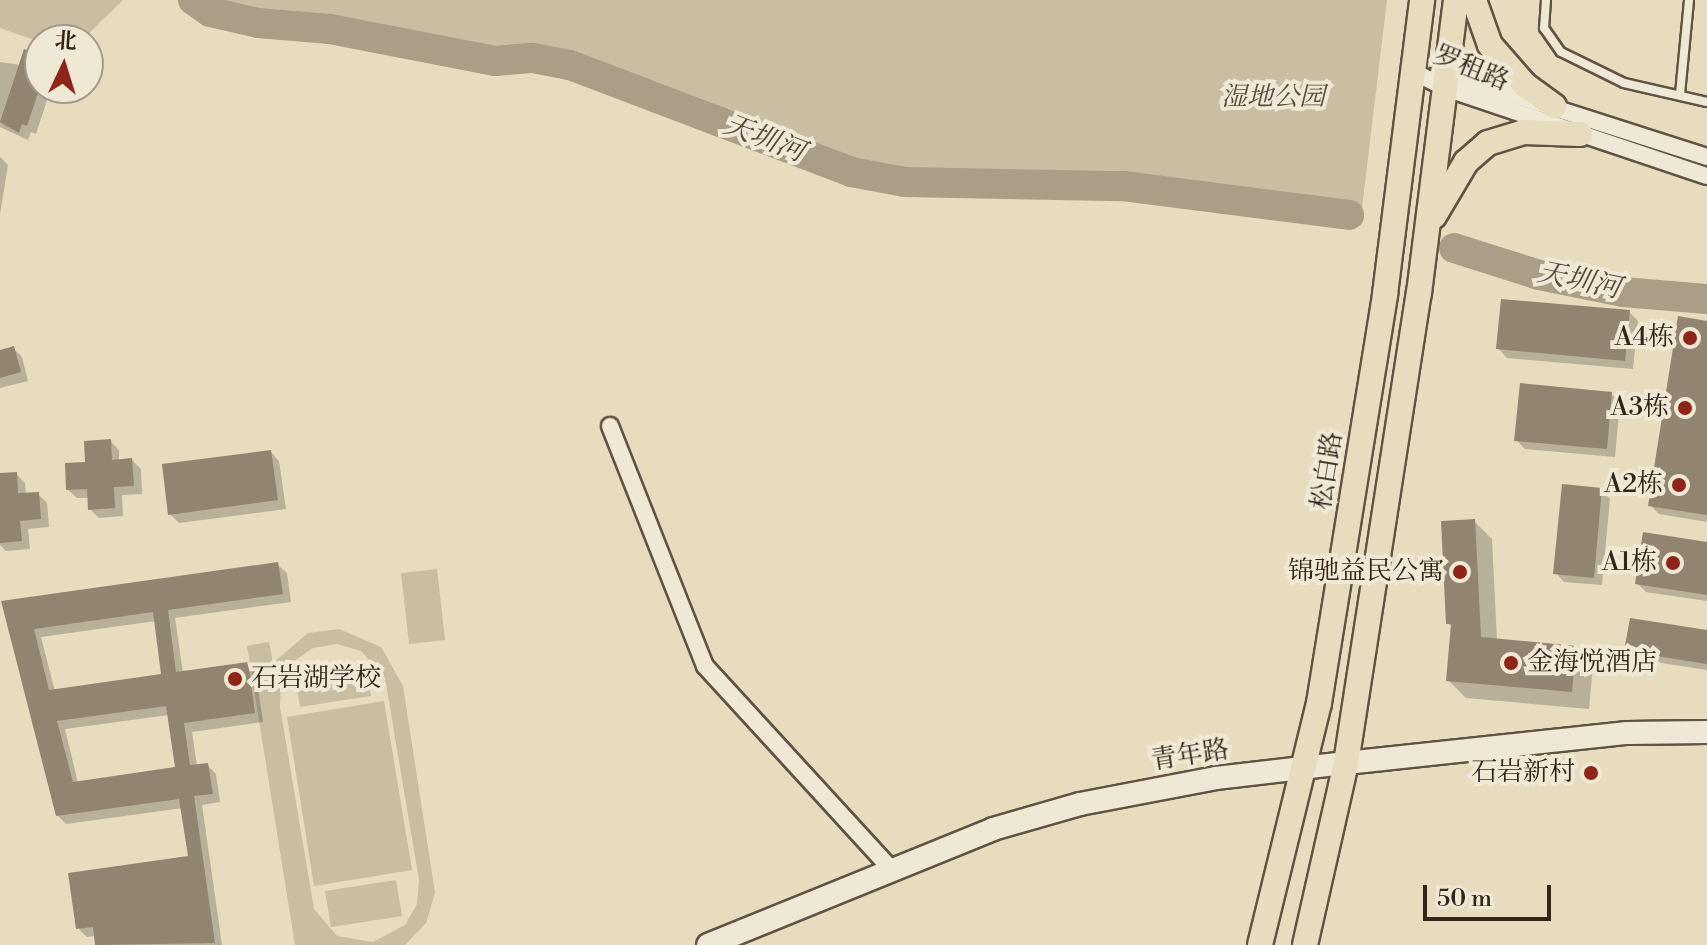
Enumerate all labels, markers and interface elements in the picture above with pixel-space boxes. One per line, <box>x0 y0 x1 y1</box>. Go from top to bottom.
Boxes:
north arrow <box>24 24 104 104</box>
text: 北 <box>54 27 77 56</box>
street label: 罗租路 <box>1429 40 1513 98</box>
park label: 湿地公园 <box>1221 82 1325 114</box>
water label: 天圳河 <box>719 108 809 170</box>
water label: 天圳河 <box>1534 256 1624 306</box>
place label: A4栋 <box>1615 322 1674 354</box>
marker: A4栋 <box>1681 329 1699 347</box>
place label: A3栋 <box>1611 392 1669 424</box>
marker: A3栋 <box>1676 399 1694 417</box>
street label: 松白路 <box>1306 430 1350 512</box>
place label: A2栋 <box>1604 469 1663 501</box>
marker: A2栋 <box>1670 476 1688 494</box>
place label: A1栋 <box>1602 547 1657 579</box>
marker: A1栋 <box>1664 554 1682 572</box>
place label: 锦驰益民公寓 <box>1288 556 1444 588</box>
marker: 锦驰益民公寓 <box>1451 563 1469 581</box>
place label: 金海悦酒店 <box>1527 647 1657 679</box>
marker: 金海悦酒店 <box>1502 654 1520 672</box>
place label: 石岩湖学校 <box>251 663 381 695</box>
marker: 石岩湖学校 <box>226 670 244 688</box>
street label: 青年路 <box>1149 734 1231 778</box>
place label: 石岩新村 <box>1471 757 1575 789</box>
marker: 石岩新村 <box>1582 764 1600 782</box>
scale bar <box>1427 869 1555 919</box>
text: 50 m <box>1437 884 1492 914</box>

